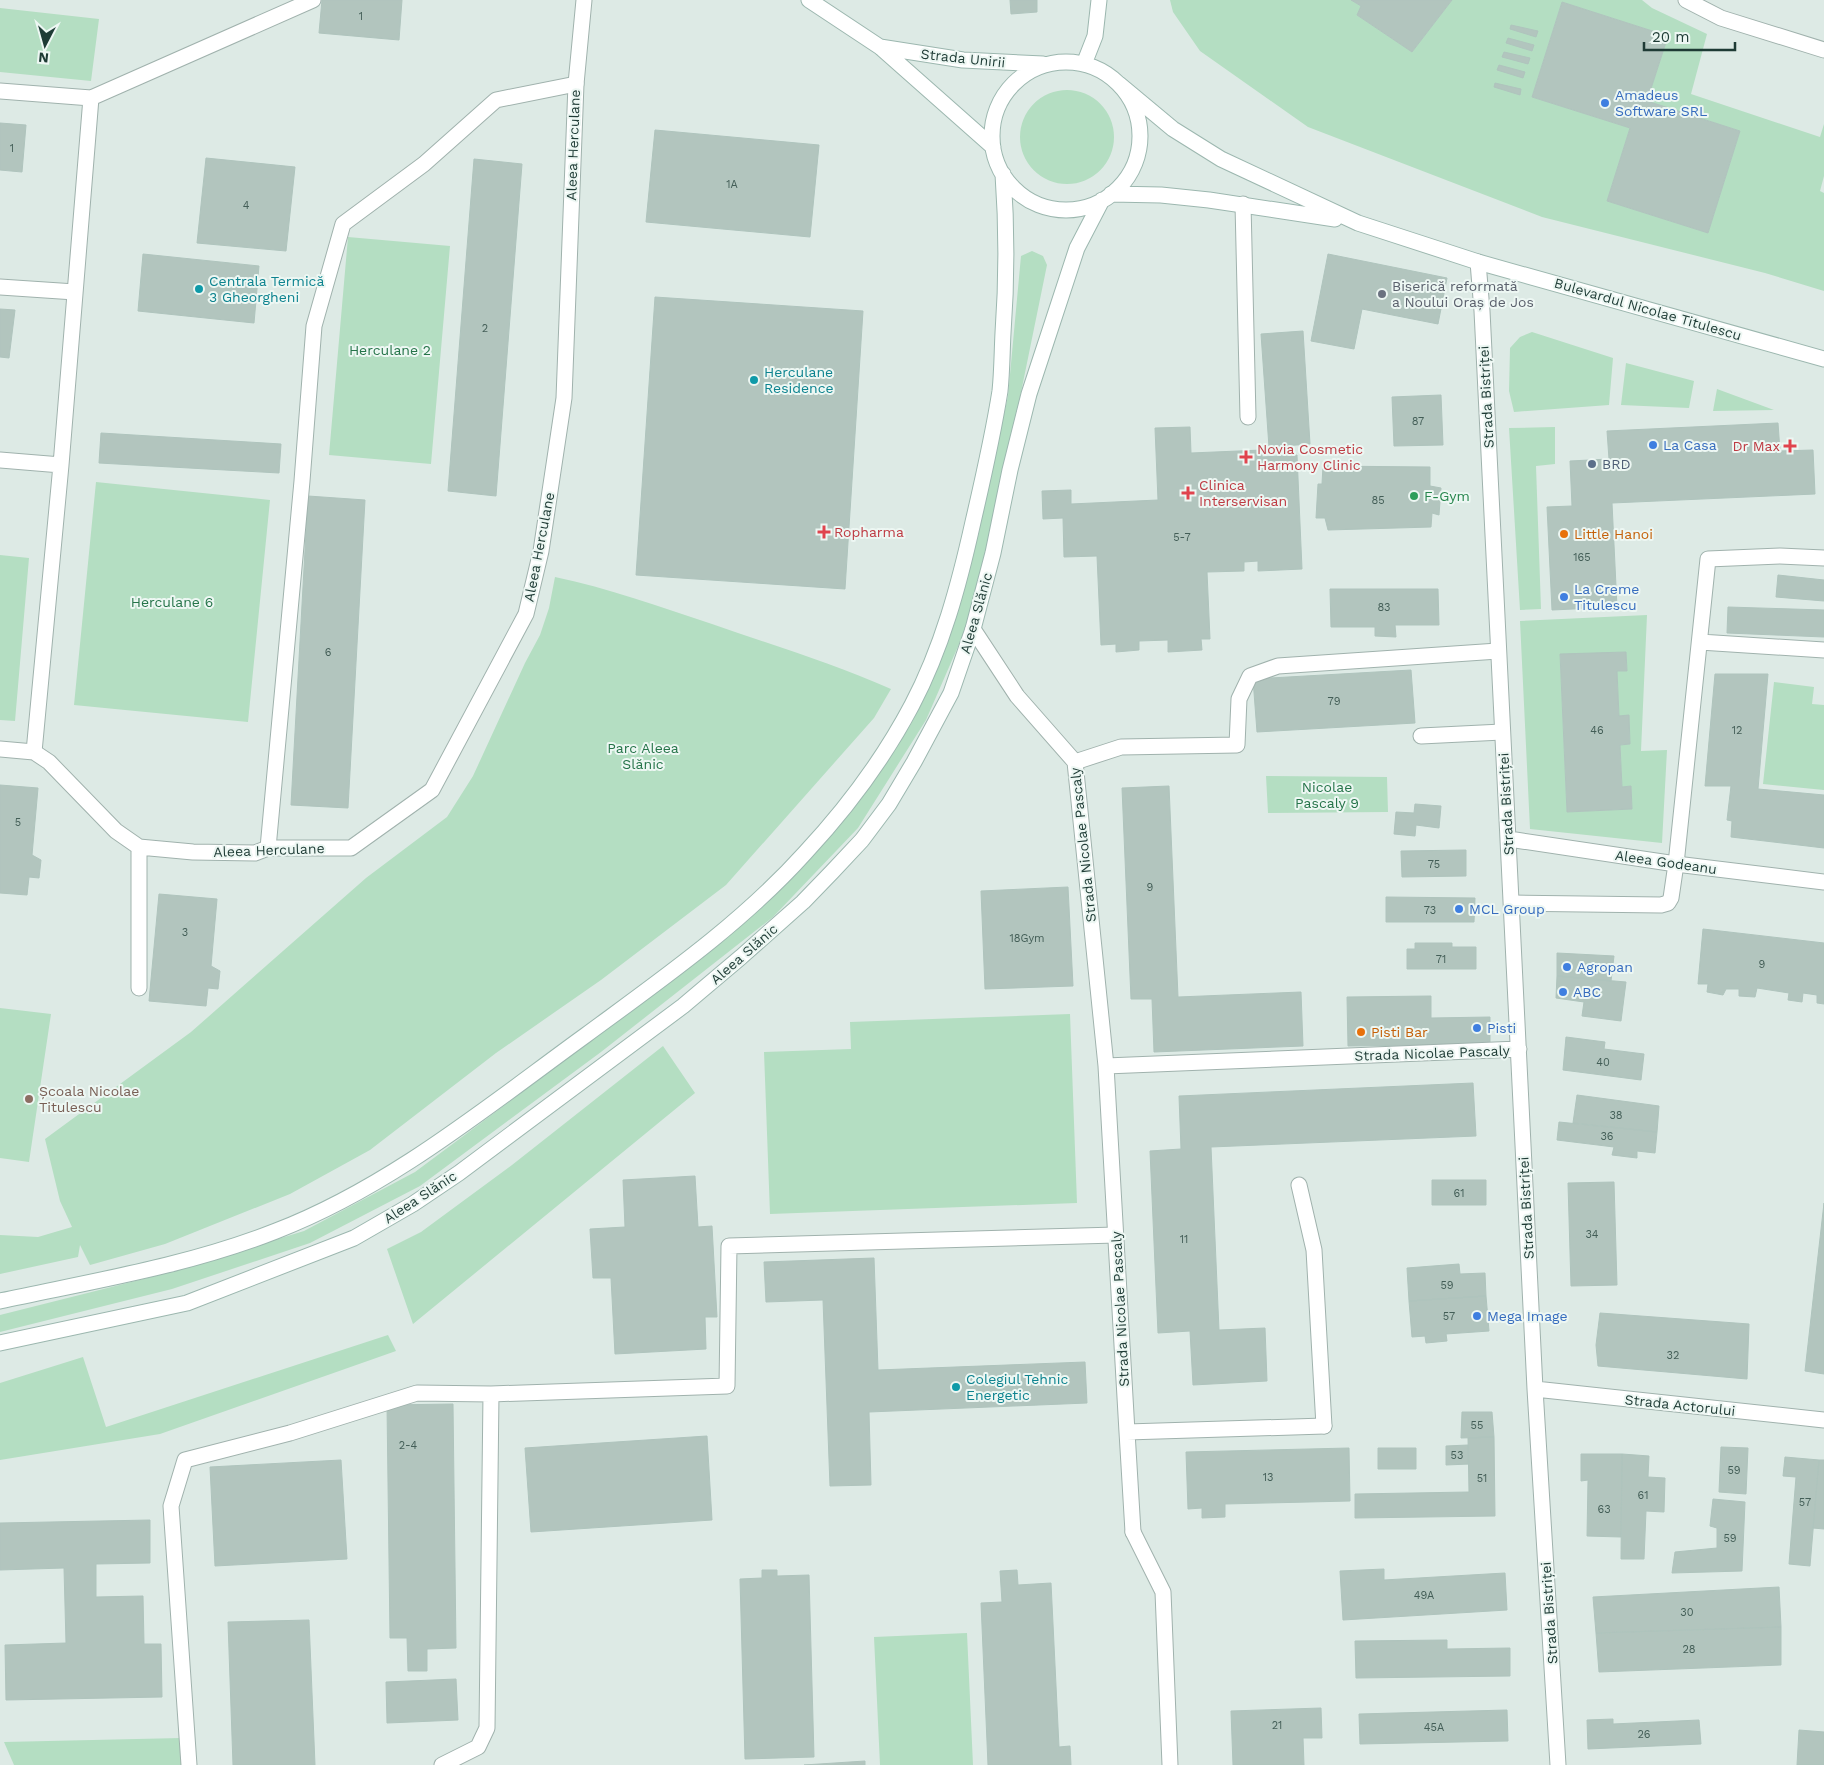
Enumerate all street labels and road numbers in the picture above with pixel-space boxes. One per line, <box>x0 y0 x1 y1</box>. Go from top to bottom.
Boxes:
street label: Strada Unirii <box>920 46 1006 70</box>
street label: Aleea Herculane <box>563 89 583 201</box>
street label: Bulevardul Nicolae Titulescu <box>1553 275 1743 343</box>
street label: Strada Bistriței <box>1475 345 1498 449</box>
street label: Aleea Herculane <box>521 491 557 603</box>
street label: Aleea Slănic <box>957 571 995 655</box>
street label: Strada Bistriței <box>1495 752 1518 856</box>
street label: Strada Nicolae Pascaly <box>1067 766 1099 923</box>
street label: Aleea Herculane <box>213 840 325 860</box>
street label: Aleea Godeanu <box>1614 847 1718 877</box>
street label: Aleea Slănic <box>707 920 781 987</box>
street label: Strada Nicolae Pascaly <box>1354 1042 1511 1064</box>
street label: Strada Bistriței <box>1515 1156 1538 1260</box>
street label: Aleea Slănic <box>381 1167 459 1226</box>
street label: Strada Nicolae Pascaly <box>1108 1230 1132 1387</box>
street label: Strada Actorului <box>1624 1391 1736 1419</box>
street label: Strada Bistriței <box>1537 1561 1562 1665</box>

